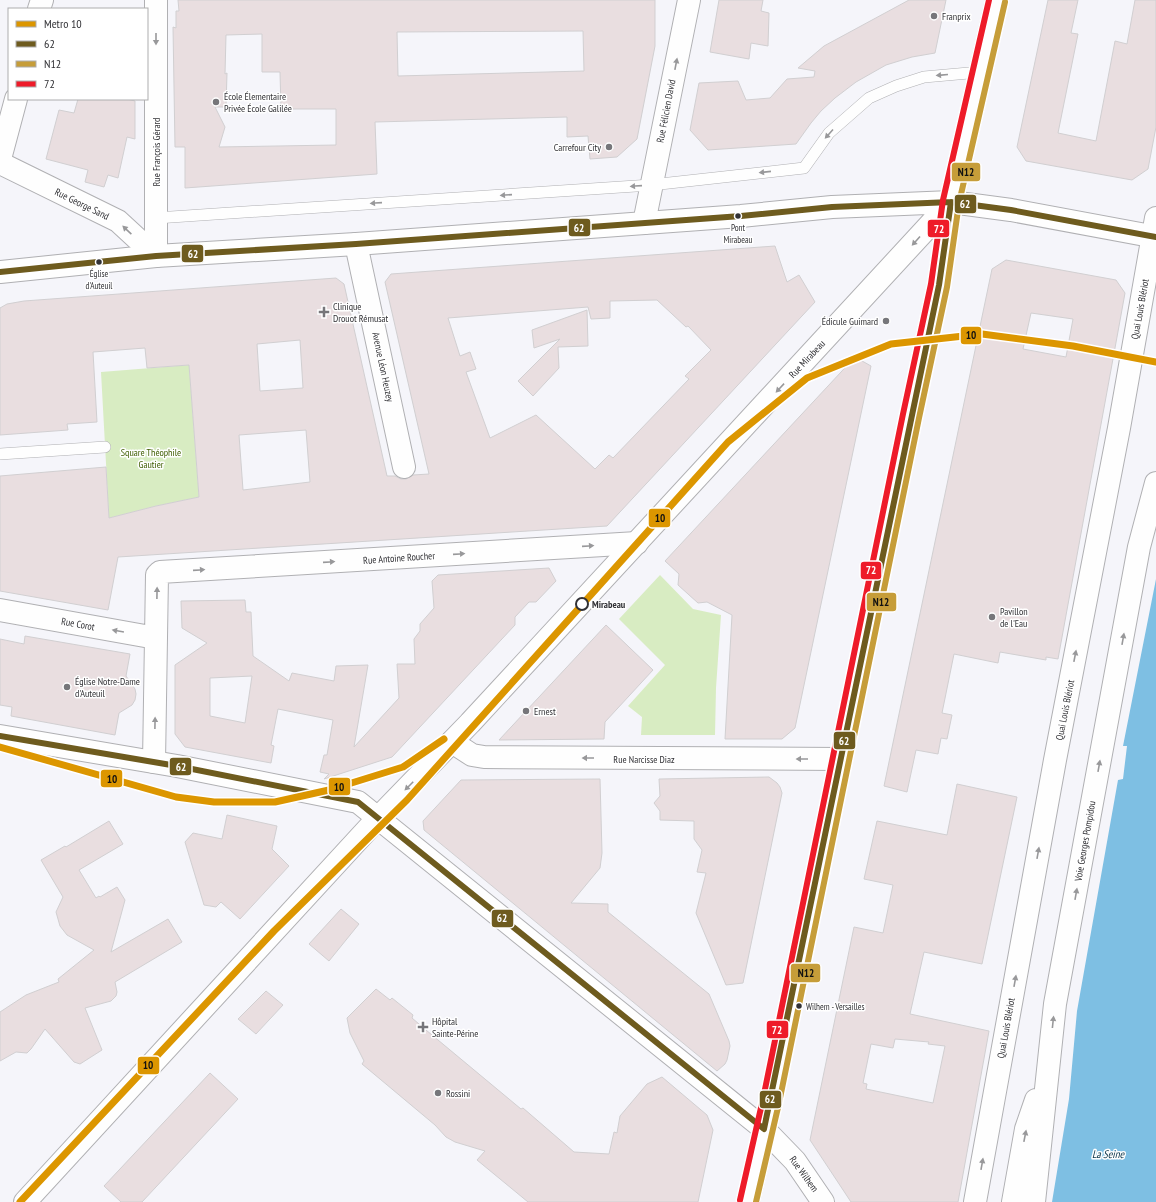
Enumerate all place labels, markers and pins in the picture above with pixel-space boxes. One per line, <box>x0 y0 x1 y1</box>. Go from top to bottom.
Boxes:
place label: Franprix <box>942 10 971 23</box>
marker: Franprix <box>929 11 939 21</box>
place label: École Élementaire Privée École Galilée <box>224 90 292 115</box>
marker: École Élementaire Privée École Galilée <box>211 97 221 107</box>
place label: Carrefour City <box>554 141 601 154</box>
marker: Carrefour City <box>604 142 614 152</box>
marker: Pont Mirabeau <box>733 211 743 221</box>
place label: Pont Mirabeau <box>724 222 753 245</box>
marker: Église d'Auteuil <box>94 257 104 267</box>
place label: Église d'Auteuil <box>86 268 113 291</box>
place label: Clinique Drouot Rémusat <box>333 300 389 325</box>
marker: Clinique Drouot Rémusat <box>318 306 330 318</box>
place label: Édicule Guimard <box>822 315 878 328</box>
marker: Édicule Guimard <box>881 316 891 326</box>
marker: Mirabeau <box>575 597 589 611</box>
place label: Mirabeau <box>592 598 626 611</box>
place label: Pavillon de l'Eau <box>1000 605 1028 630</box>
marker: Pavillon de l'Eau <box>987 612 997 622</box>
place label: Église Notre-Dame d'Auteuil <box>75 675 140 700</box>
marker: Église Notre-Dame d'Auteuil <box>62 682 72 692</box>
place label: Ernest <box>534 705 556 718</box>
marker: Ernest <box>521 706 531 716</box>
marker: Wilhem - Versailles <box>794 1001 804 1011</box>
place label: Wilhem - Versailles <box>806 1001 865 1012</box>
place label: Hôpital Sainte-Périne <box>432 1015 478 1040</box>
marker: Hôpital Sainte-Périne <box>417 1021 429 1033</box>
place label: Rossini <box>446 1087 470 1100</box>
marker: Rossini <box>433 1088 443 1098</box>

